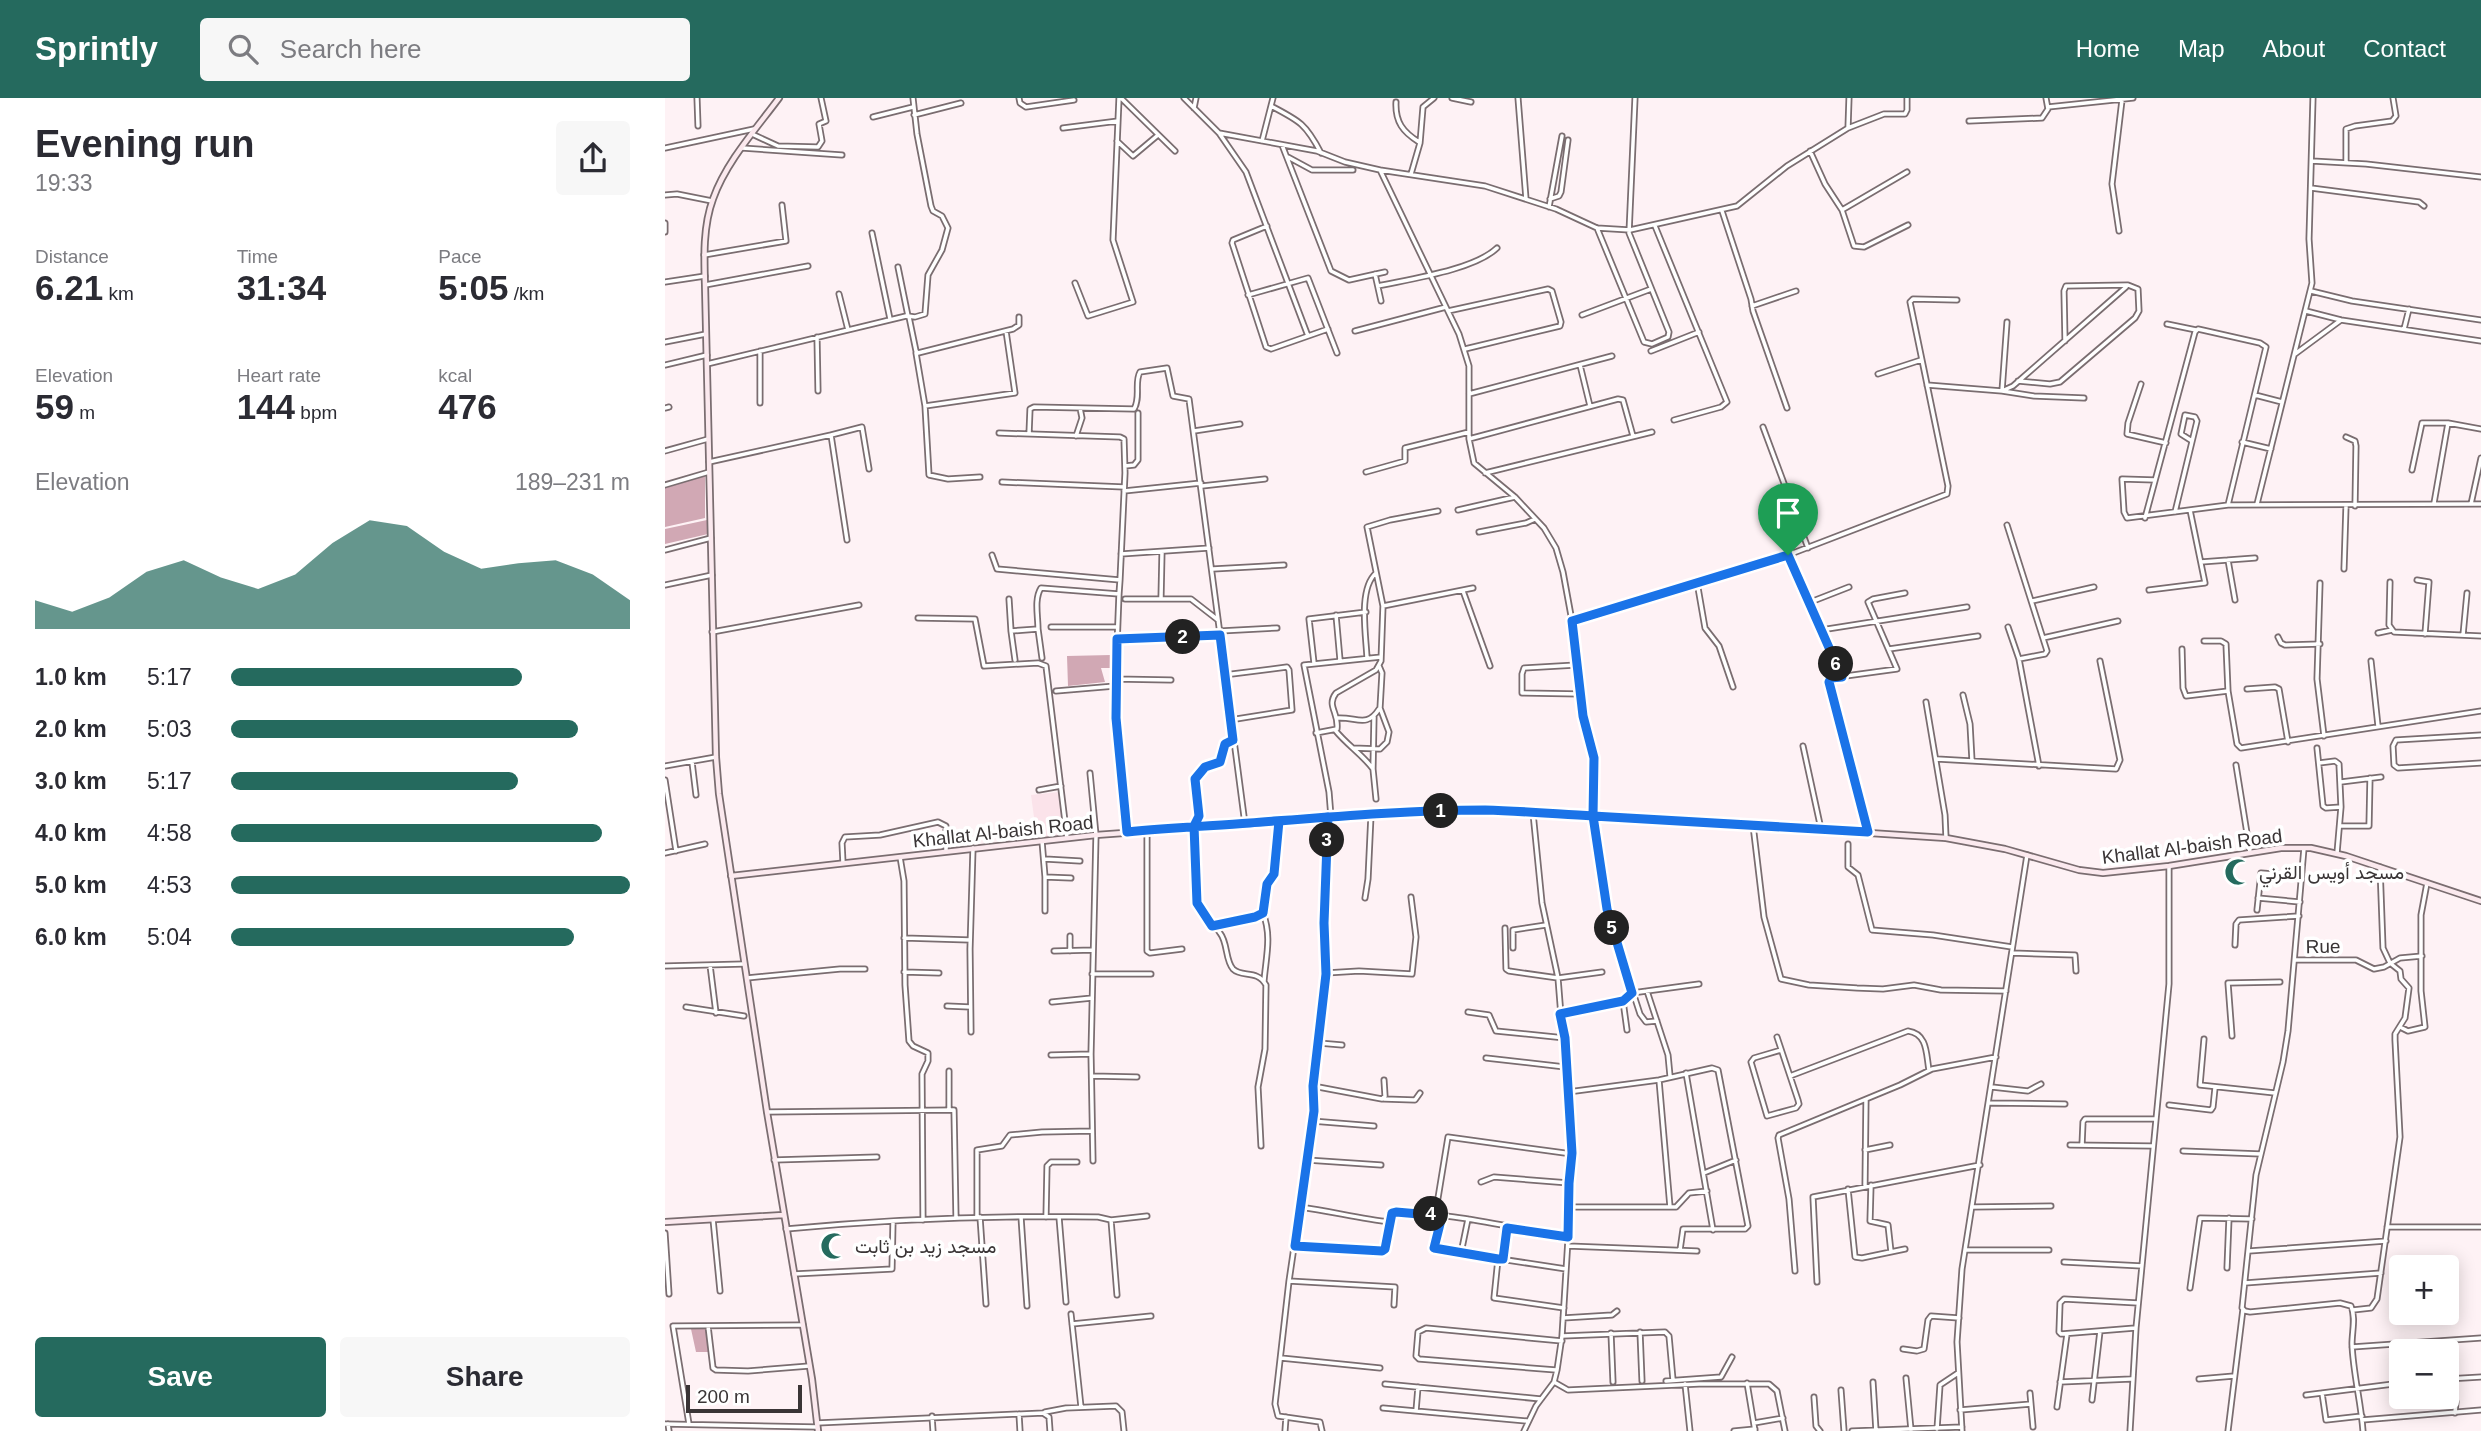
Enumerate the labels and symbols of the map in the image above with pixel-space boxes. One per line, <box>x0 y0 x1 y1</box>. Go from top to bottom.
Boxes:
pin <box>1758 483 1818 555</box>
pin: 2 <box>1165 620 1201 654</box>
pin: 6 <box>1819 646 1853 682</box>
pin: 1 <box>1423 794 1459 828</box>
street label: Khallat Al-baish Road <box>912 812 1094 851</box>
pin: 3 <box>1309 822 1345 858</box>
street label: Khallat Al-baish Road <box>2101 825 2283 868</box>
mosque icon: مسجد أويس القرني <box>2223 857 2253 887</box>
place label: مسجد أويس القرني <box>2259 862 2404 888</box>
pin: 5 <box>1595 910 1629 946</box>
street label: Rue <box>2305 936 2341 957</box>
pin: 4 <box>1413 1196 1449 1232</box>
mosque icon: مسجد زيد بن ثابت <box>819 1231 849 1261</box>
place label: مسجد زيد بن ثابت <box>855 1236 996 1258</box>
scale bar <box>686 1382 801 1414</box>

